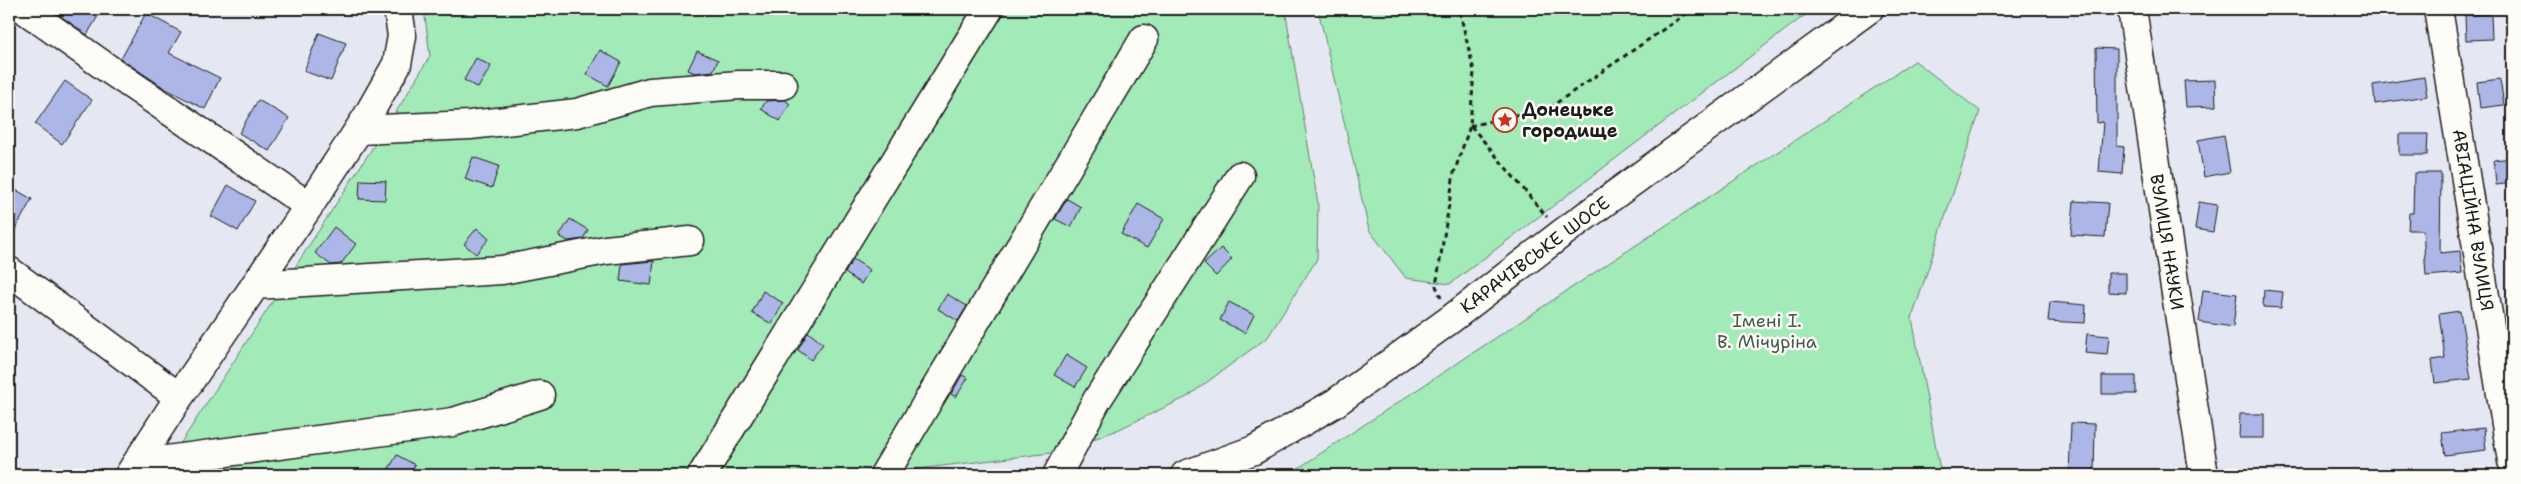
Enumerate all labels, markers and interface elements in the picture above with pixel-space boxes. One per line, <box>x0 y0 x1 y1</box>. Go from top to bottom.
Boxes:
place label: Донецьке городище <box>1522 98 1618 143</box>
place icon: Донецьке городище <box>1492 107 1518 133</box>
street label: АВІАЦІЙНА ВУЛИЦЯ <box>2447 127 2499 313</box>
street label: ВУЛИЦЯ НАУКИ <box>2144 172 2190 312</box>
street label: КАРАЧІВСЬКЕ ШОСЕ <box>1455 191 1615 319</box>
park label: Імені І. В. Мічуріна <box>1717 309 1817 354</box>

